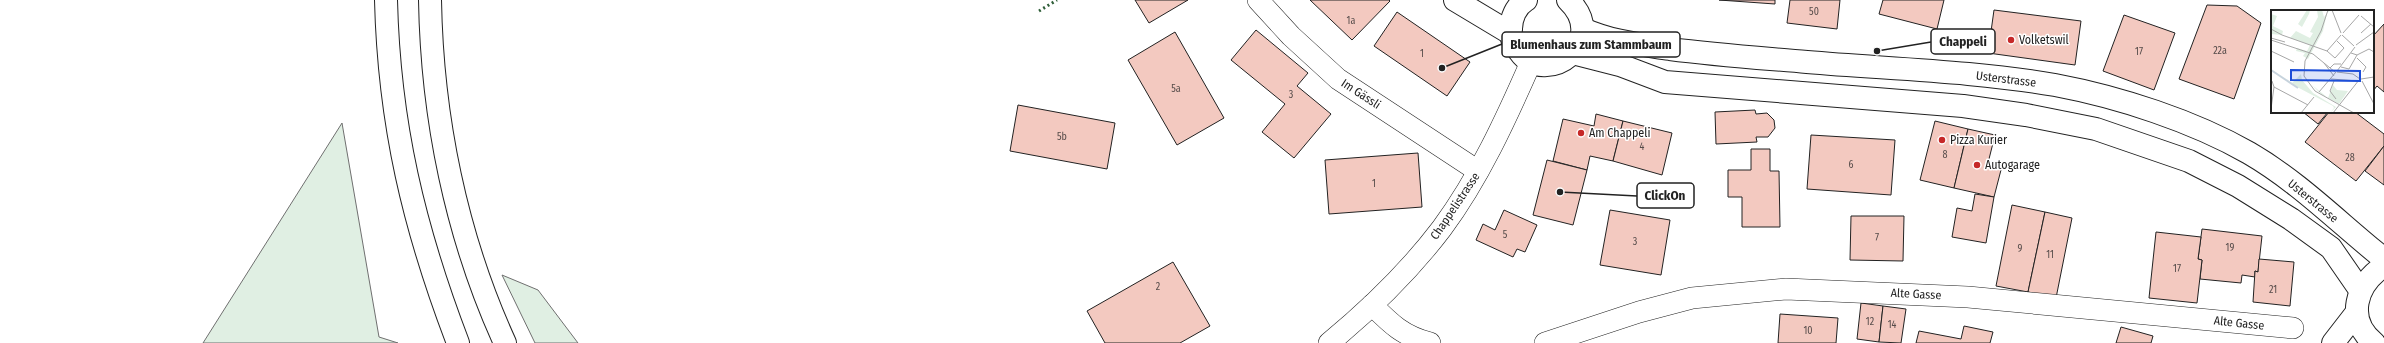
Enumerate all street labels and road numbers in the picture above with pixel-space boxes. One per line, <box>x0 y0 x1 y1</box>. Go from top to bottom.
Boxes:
street label: Usterstrasse <box>1975 68 2037 90</box>
street label: Im Gässli <box>1339 76 1383 112</box>
street label: Chappelistrasse <box>1427 170 1483 242</box>
street label: Usterstrasse <box>2285 177 2341 226</box>
street label: Alte Gasse <box>1890 286 1942 302</box>
street label: Alte Gasse <box>2213 313 2265 333</box>

